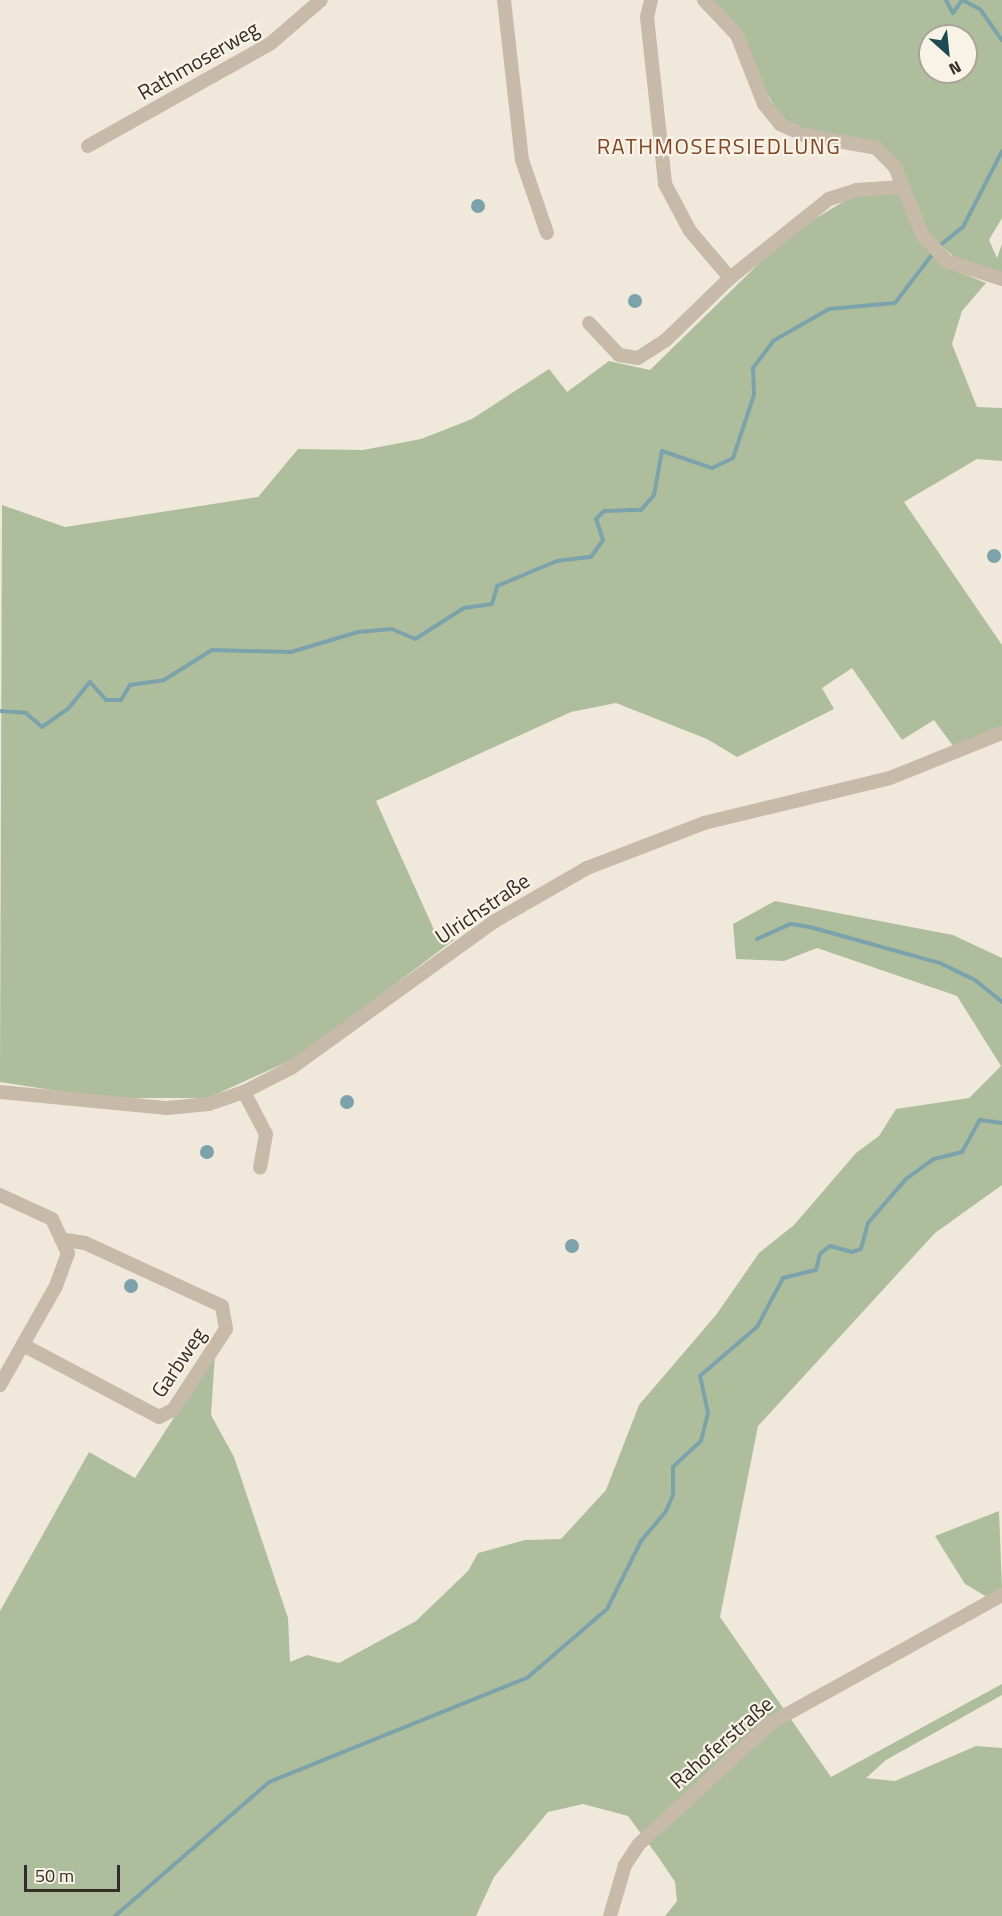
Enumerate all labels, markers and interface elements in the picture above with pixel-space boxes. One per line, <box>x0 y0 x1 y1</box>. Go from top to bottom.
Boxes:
street label: Rathmoserweg <box>133 15 263 105</box>
north arrow <box>918 24 978 84</box>
text: N <box>945 55 966 81</box>
district label: RATHMOSERSIEDLUNG <box>597 134 841 160</box>
street label: Ulrichstraße <box>430 867 534 949</box>
street label: Garbweg <box>145 1322 211 1402</box>
street label: Rahoferstraße <box>664 1690 778 1794</box>
scale bar <box>27 1853 123 1891</box>
text: 50 m <box>35 1862 74 1889</box>

